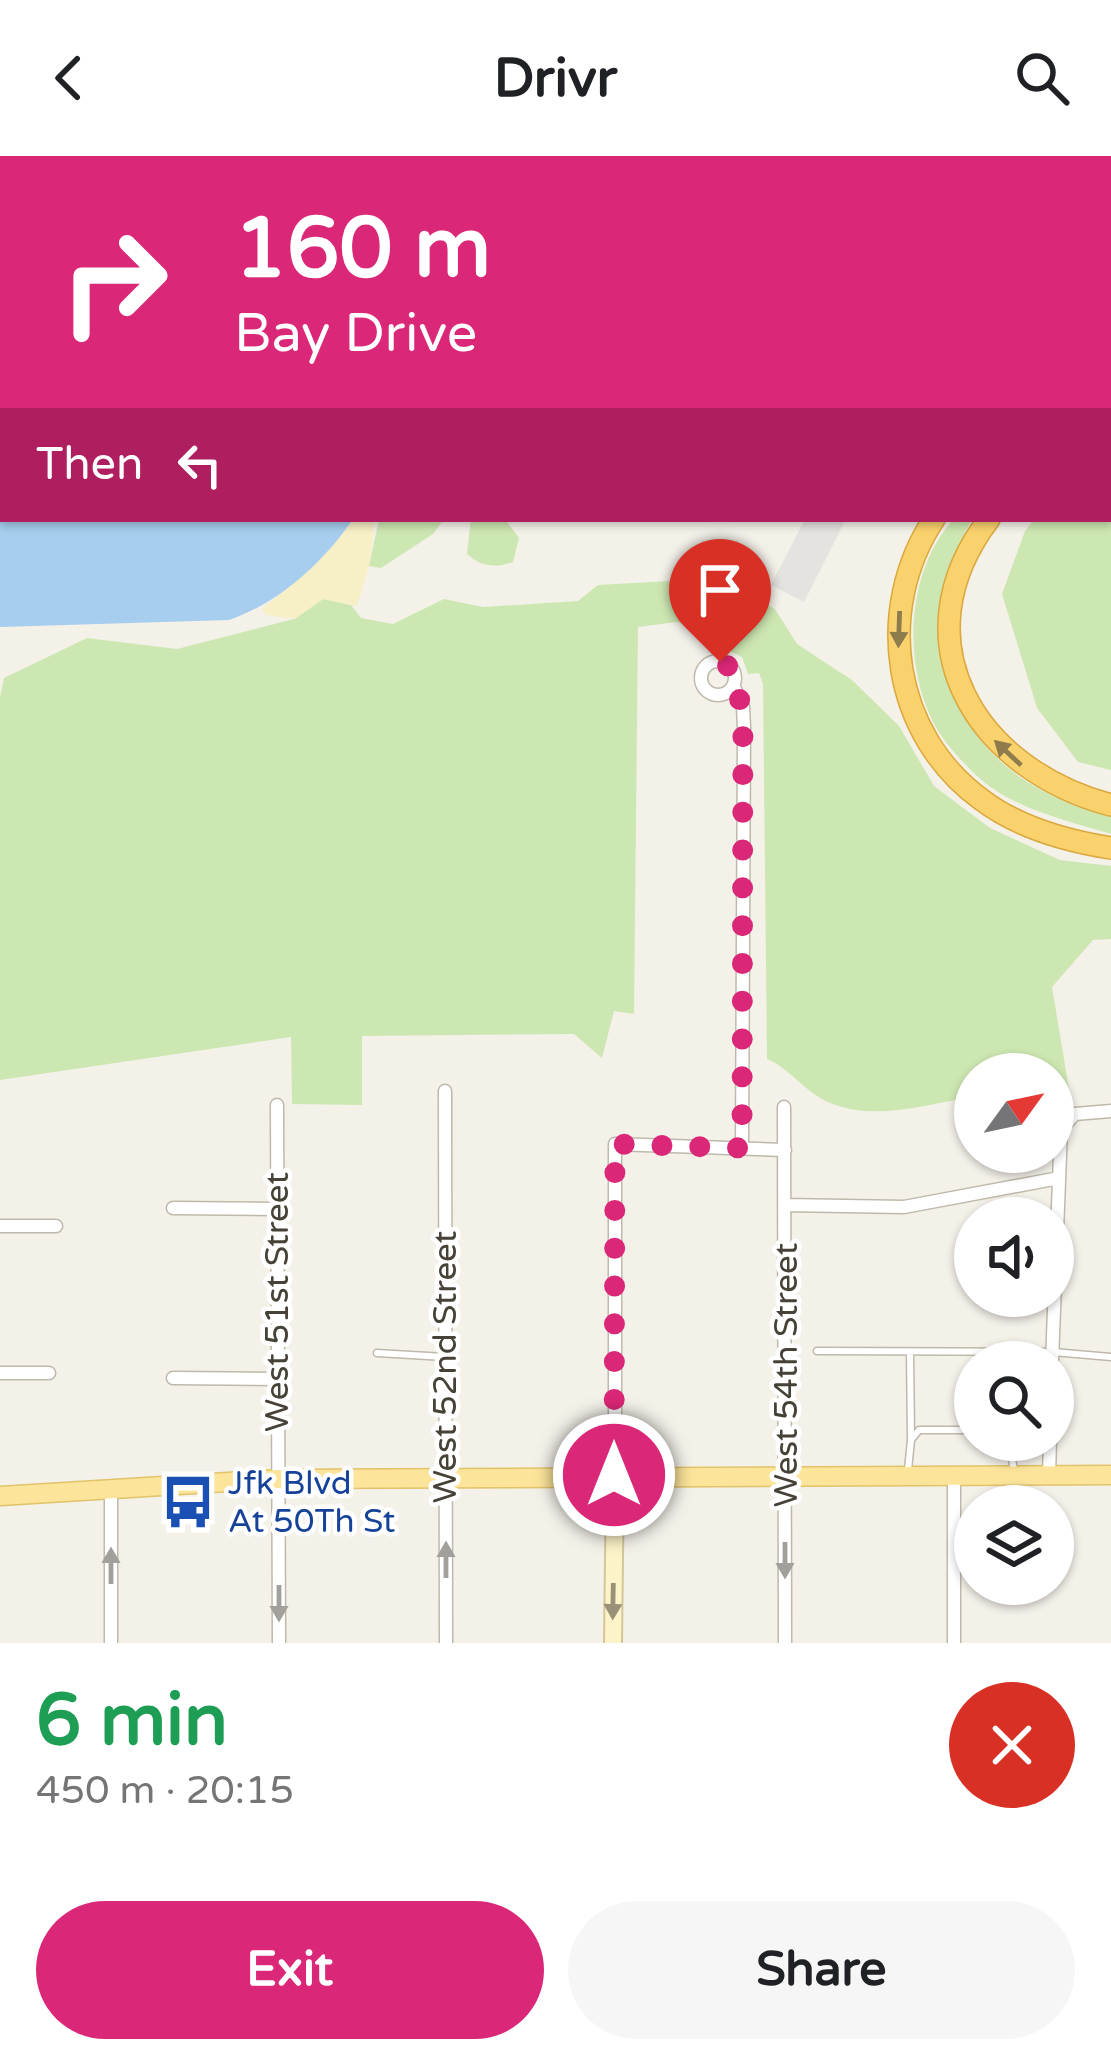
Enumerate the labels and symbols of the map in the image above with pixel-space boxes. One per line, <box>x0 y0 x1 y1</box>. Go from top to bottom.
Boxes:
pin <box>669 539 771 662</box>
one-way arrow <box>890 611 909 649</box>
one-way arrow <box>993 740 1022 767</box>
north arrow <box>954 1053 1074 1173</box>
street label: West 51st Street <box>258 1172 297 1432</box>
street label: West 52nd Street <box>426 1231 465 1503</box>
street label: West 54th Street <box>767 1243 806 1507</box>
position arrow <box>551 1412 677 1538</box>
place label: Jfk Blvd At 50Th St <box>228 1464 395 1541</box>
bus stop icon: Jfk Blvd At 50Th St <box>159 1473 217 1531</box>
one-way arrow <box>436 1540 456 1578</box>
one-way arrow <box>776 1542 795 1580</box>
one-way arrow <box>101 1546 121 1584</box>
one-way arrow <box>603 1583 623 1621</box>
one-way arrow <box>269 1585 289 1623</box>

